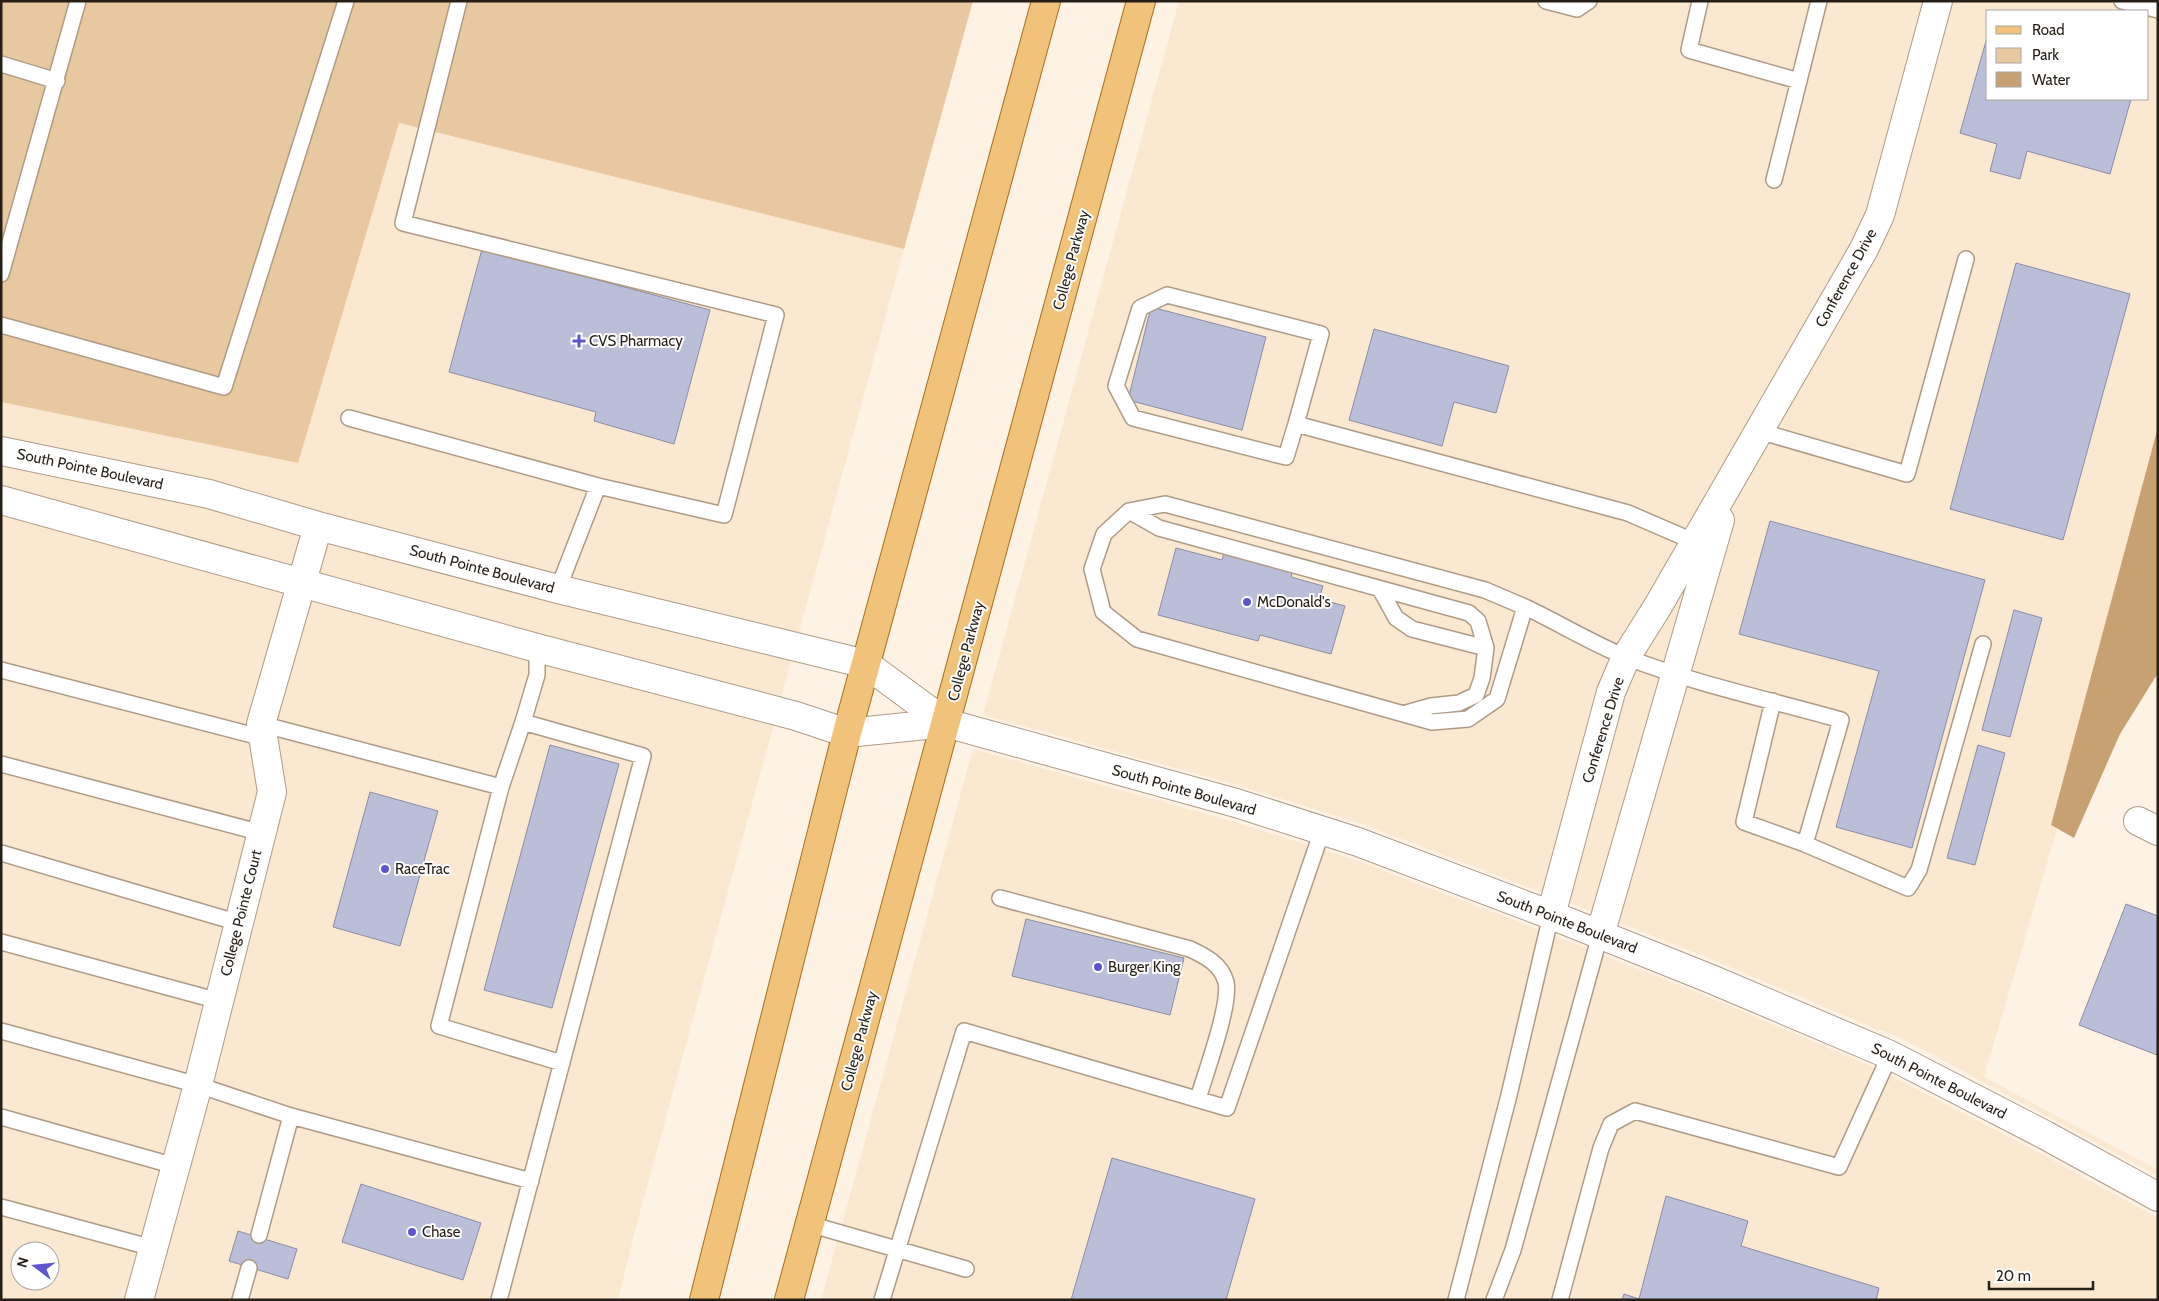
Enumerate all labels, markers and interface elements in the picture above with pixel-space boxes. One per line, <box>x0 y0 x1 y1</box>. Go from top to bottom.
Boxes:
legend <box>1986 10 2149 100</box>
text: Road <box>2032 21 2065 39</box>
text: Park <box>2032 46 2059 64</box>
text: Water <box>2032 71 2070 89</box>
street label: College Parkway <box>1049 208 1093 312</box>
street label: Conference Drive <box>1811 225 1881 331</box>
place label: CVS Pharmacy <box>589 332 683 350</box>
marker: CVS Pharmacy <box>573 335 585 347</box>
street label: South Pointe Boulevard <box>15 445 165 493</box>
street label: South Pointe Boulevard <box>408 541 556 597</box>
place label: McDonald's <box>1257 593 1331 611</box>
marker: McDonald's <box>1241 596 1253 608</box>
street label: College Parkway <box>944 599 988 703</box>
street label: Conference Drive <box>1578 674 1628 785</box>
street label: South Pointe Boulevard <box>1110 761 1258 819</box>
street label: College Pointe Court <box>217 848 265 978</box>
place label: RaceTrac <box>395 860 450 878</box>
marker: RaceTrac <box>379 863 391 875</box>
street label: South Pointe Boulevard <box>1494 887 1640 957</box>
place label: Burger King <box>1108 958 1181 976</box>
marker: Burger King <box>1092 961 1104 973</box>
street label: College Parkway <box>837 989 881 1093</box>
street label: South Pointe Boulevard <box>1868 1039 2010 1123</box>
place label: Chase <box>422 1223 461 1241</box>
marker: Chase <box>406 1226 418 1238</box>
north arrow <box>10 1241 60 1291</box>
text: N <box>12 1255 33 1270</box>
scale bar <box>1989 1258 2093 1290</box>
text: 20 m <box>1996 1267 2031 1285</box>

